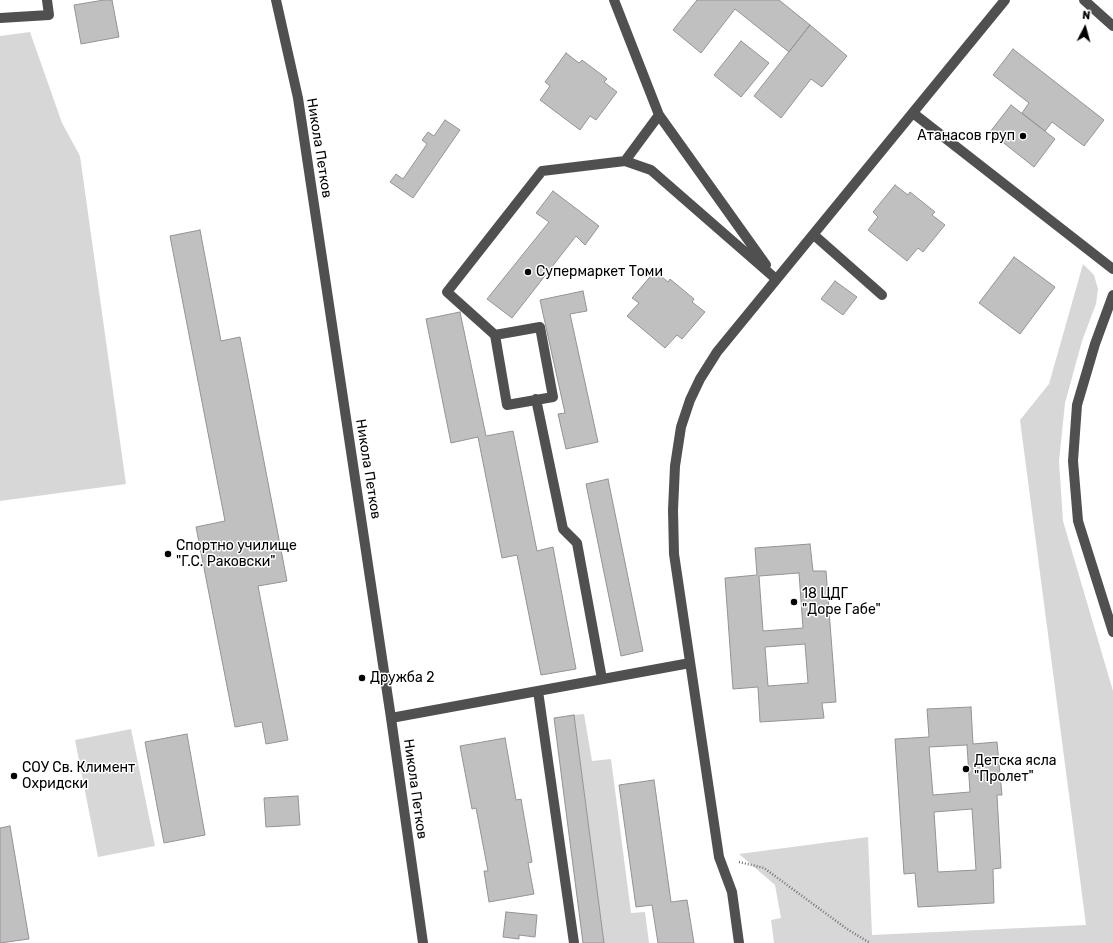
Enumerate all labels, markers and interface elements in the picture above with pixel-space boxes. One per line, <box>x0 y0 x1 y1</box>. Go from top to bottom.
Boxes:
north arrow <box>1065 8 1105 48</box>
text: N <box>1082 9 1091 22</box>
street label: Никола Петков <box>303 97 335 199</box>
place label: Атанасов груп <box>917 128 1015 144</box>
marker: Атанасов груп <box>1018 131 1028 141</box>
place label: Супермаркет Томи <box>536 264 663 280</box>
marker: Супермаркет Томи <box>523 267 533 277</box>
street label: Никола Петков <box>352 418 384 520</box>
place label: Спортно училище "Г.С. Раковски" <box>176 538 297 570</box>
marker: Спортно училище "Г.С. Раковски" <box>163 549 173 559</box>
place label: 18 ЦДГ "Доре Габе" <box>802 586 881 618</box>
marker: 18 ЦДГ "Доре Габе" <box>789 597 799 607</box>
place label: Дружба 2 <box>370 670 434 686</box>
marker: Дружба 2 <box>357 673 367 683</box>
street label: Никола Петков <box>400 738 430 840</box>
place label: Детска ясла "Пролет" <box>974 753 1057 786</box>
place label: СОУ Св. Климент Охридски <box>22 760 135 792</box>
marker: Детска ясла "Пролет" <box>961 764 971 774</box>
marker: СОУ Св. Климент Охридски <box>9 771 19 781</box>

